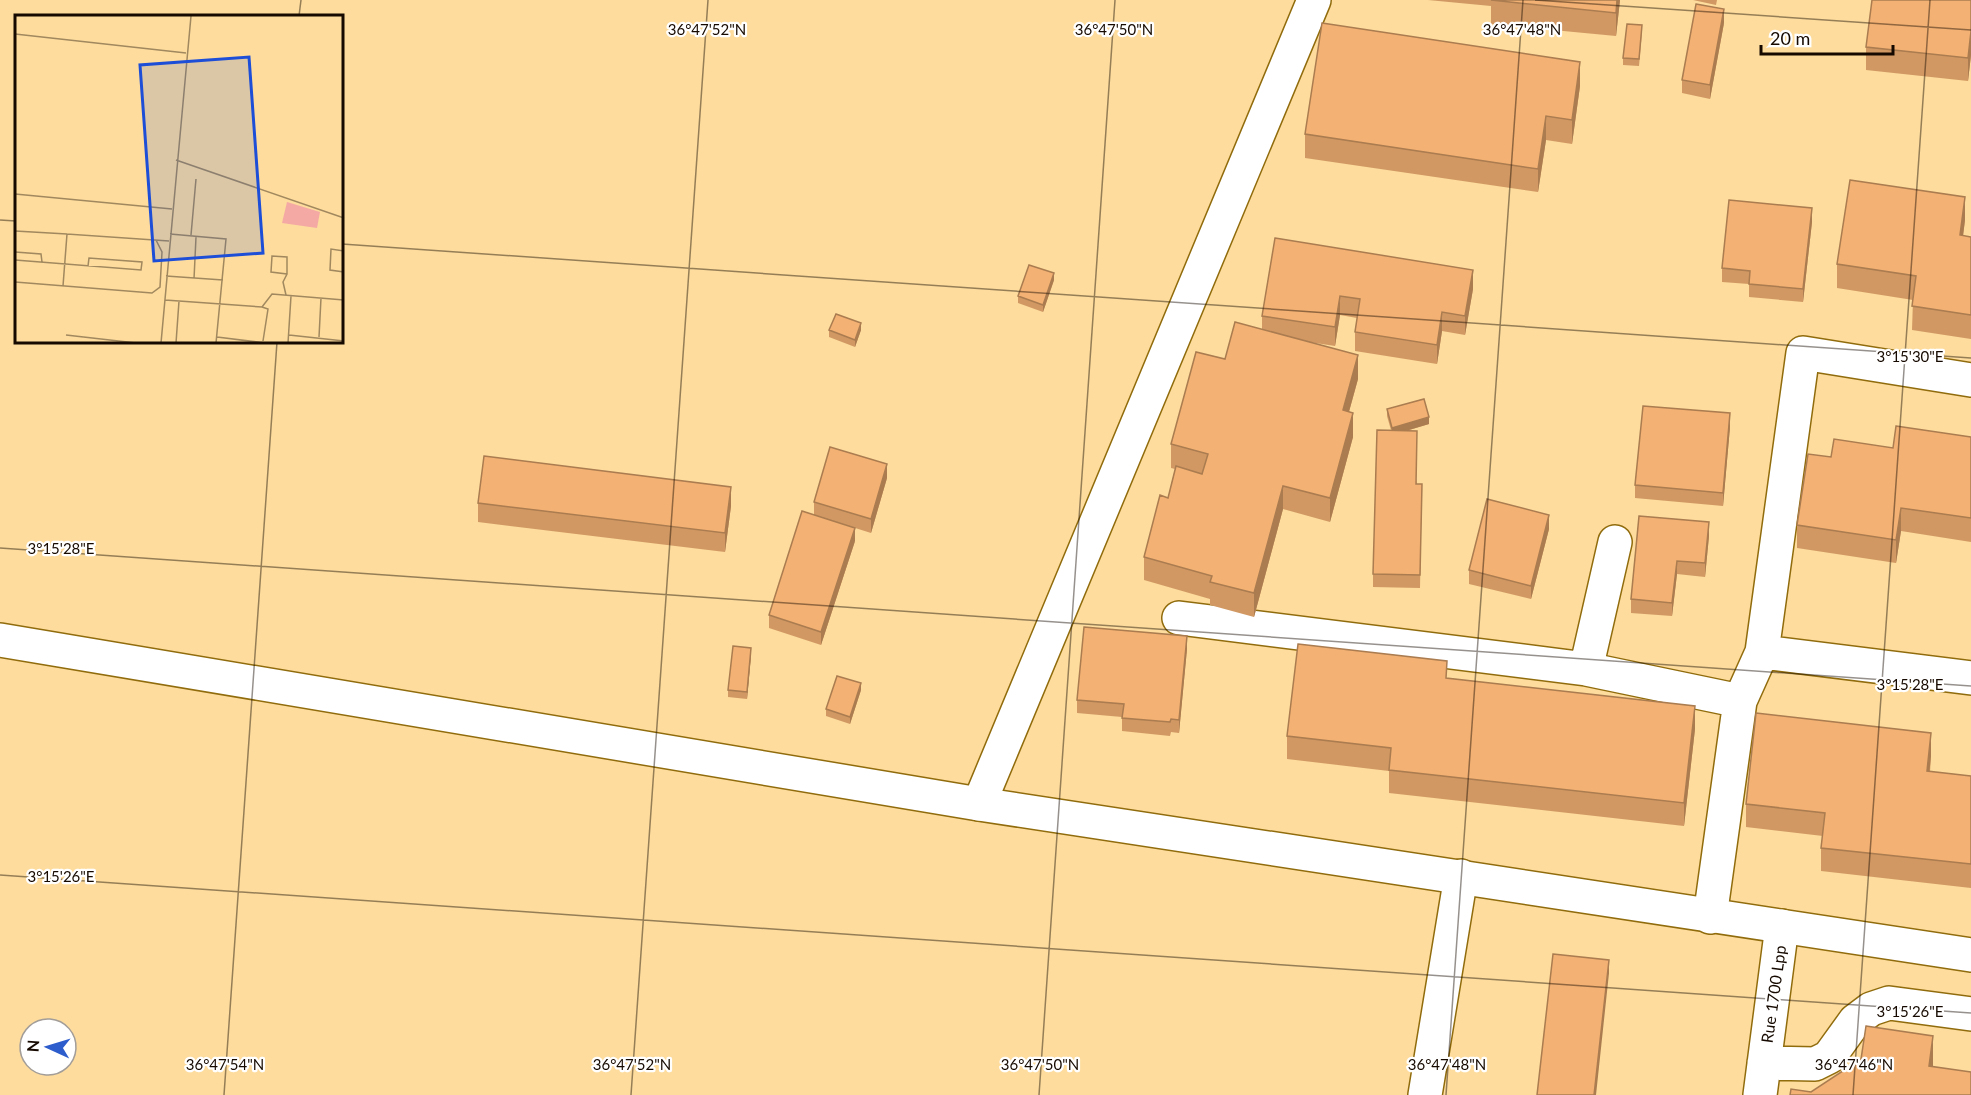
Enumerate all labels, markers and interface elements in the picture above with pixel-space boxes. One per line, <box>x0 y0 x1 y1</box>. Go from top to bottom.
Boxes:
inset map <box>15 15 344 344</box>
scale bar <box>1761 18 1893 56</box>
text: 36°47'52"N <box>668 20 746 38</box>
text: 36°47'50"N <box>1075 20 1153 38</box>
text: 36°47'48"N <box>1483 20 1561 38</box>
text: 20 m <box>1770 27 1810 49</box>
text: 3°15'30"E <box>1877 347 1944 365</box>
text: 3°15'28"E <box>28 539 95 557</box>
text: 3°15'28"E <box>1877 675 1944 693</box>
text: 3°15'26"E <box>28 867 95 885</box>
street label: Rue 1700 Lpp <box>1757 944 1789 1044</box>
text: 3°15'26"E <box>1877 1002 1944 1020</box>
north arrow <box>18 1017 78 1077</box>
text: N <box>23 1039 42 1053</box>
text: 36°47'54"N <box>186 1055 264 1073</box>
text: 36°47'52"N <box>593 1055 671 1073</box>
text: 36°47'50"N <box>1001 1055 1079 1073</box>
text: 36°47'48"N <box>1408 1055 1486 1073</box>
text: 36°47'46"N <box>1815 1055 1893 1073</box>

